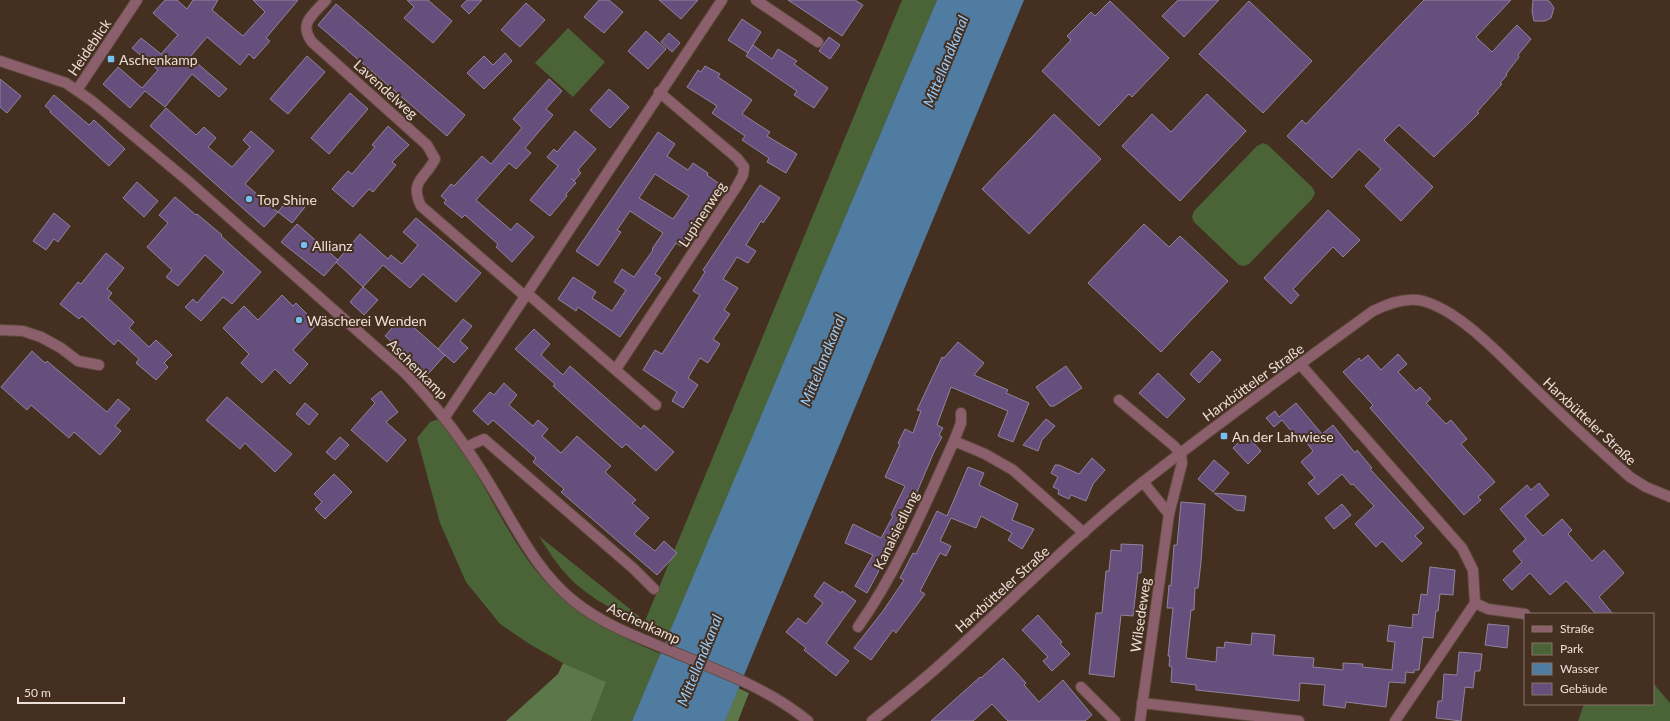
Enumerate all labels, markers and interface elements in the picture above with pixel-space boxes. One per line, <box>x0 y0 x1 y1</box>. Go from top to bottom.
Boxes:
water label: Mittellandkanal <box>919 12 972 109</box>
street label: Heideblick <box>64 15 115 79</box>
place label: Aschenkamp <box>119 51 198 68</box>
marker: Aschenkamp <box>106 54 116 64</box>
street label: Lavendelweg <box>350 56 422 122</box>
street label: Lupinenweg <box>675 178 729 250</box>
place label: Top Shine <box>257 191 317 208</box>
marker: Top Shine <box>244 194 254 204</box>
place label: Allianz <box>312 237 353 254</box>
marker: Allianz <box>299 240 309 250</box>
water label: Mittellandkanal <box>796 311 849 408</box>
place label: Wäscherei Wenden <box>307 312 427 329</box>
marker: Wäscherei Wenden <box>294 315 304 325</box>
street label: Aschenkamp <box>384 335 452 403</box>
street label: Harxbütteler Straße <box>1199 340 1307 424</box>
street label: Harxbütteler Straße <box>1540 374 1640 468</box>
place label: An der Lahwiese <box>1232 428 1334 445</box>
marker: An der Lahwiese <box>1219 431 1229 441</box>
street label: Kanalsiedlung <box>870 488 922 572</box>
street label: Harxbütteler Straße <box>951 542 1053 636</box>
street label: Wilsedeweg <box>1126 577 1154 653</box>
street label: Aschenkamp <box>605 599 683 647</box>
water label: Mittellandkanal <box>673 611 726 708</box>
legend <box>1524 613 1654 705</box>
text: Straße <box>1560 621 1594 636</box>
text: Park <box>1560 641 1584 656</box>
text: Wasser <box>1560 661 1599 676</box>
scale bar <box>18 679 124 705</box>
text: Gebäude <box>1560 681 1607 696</box>
text: 50 m <box>24 685 51 700</box>

